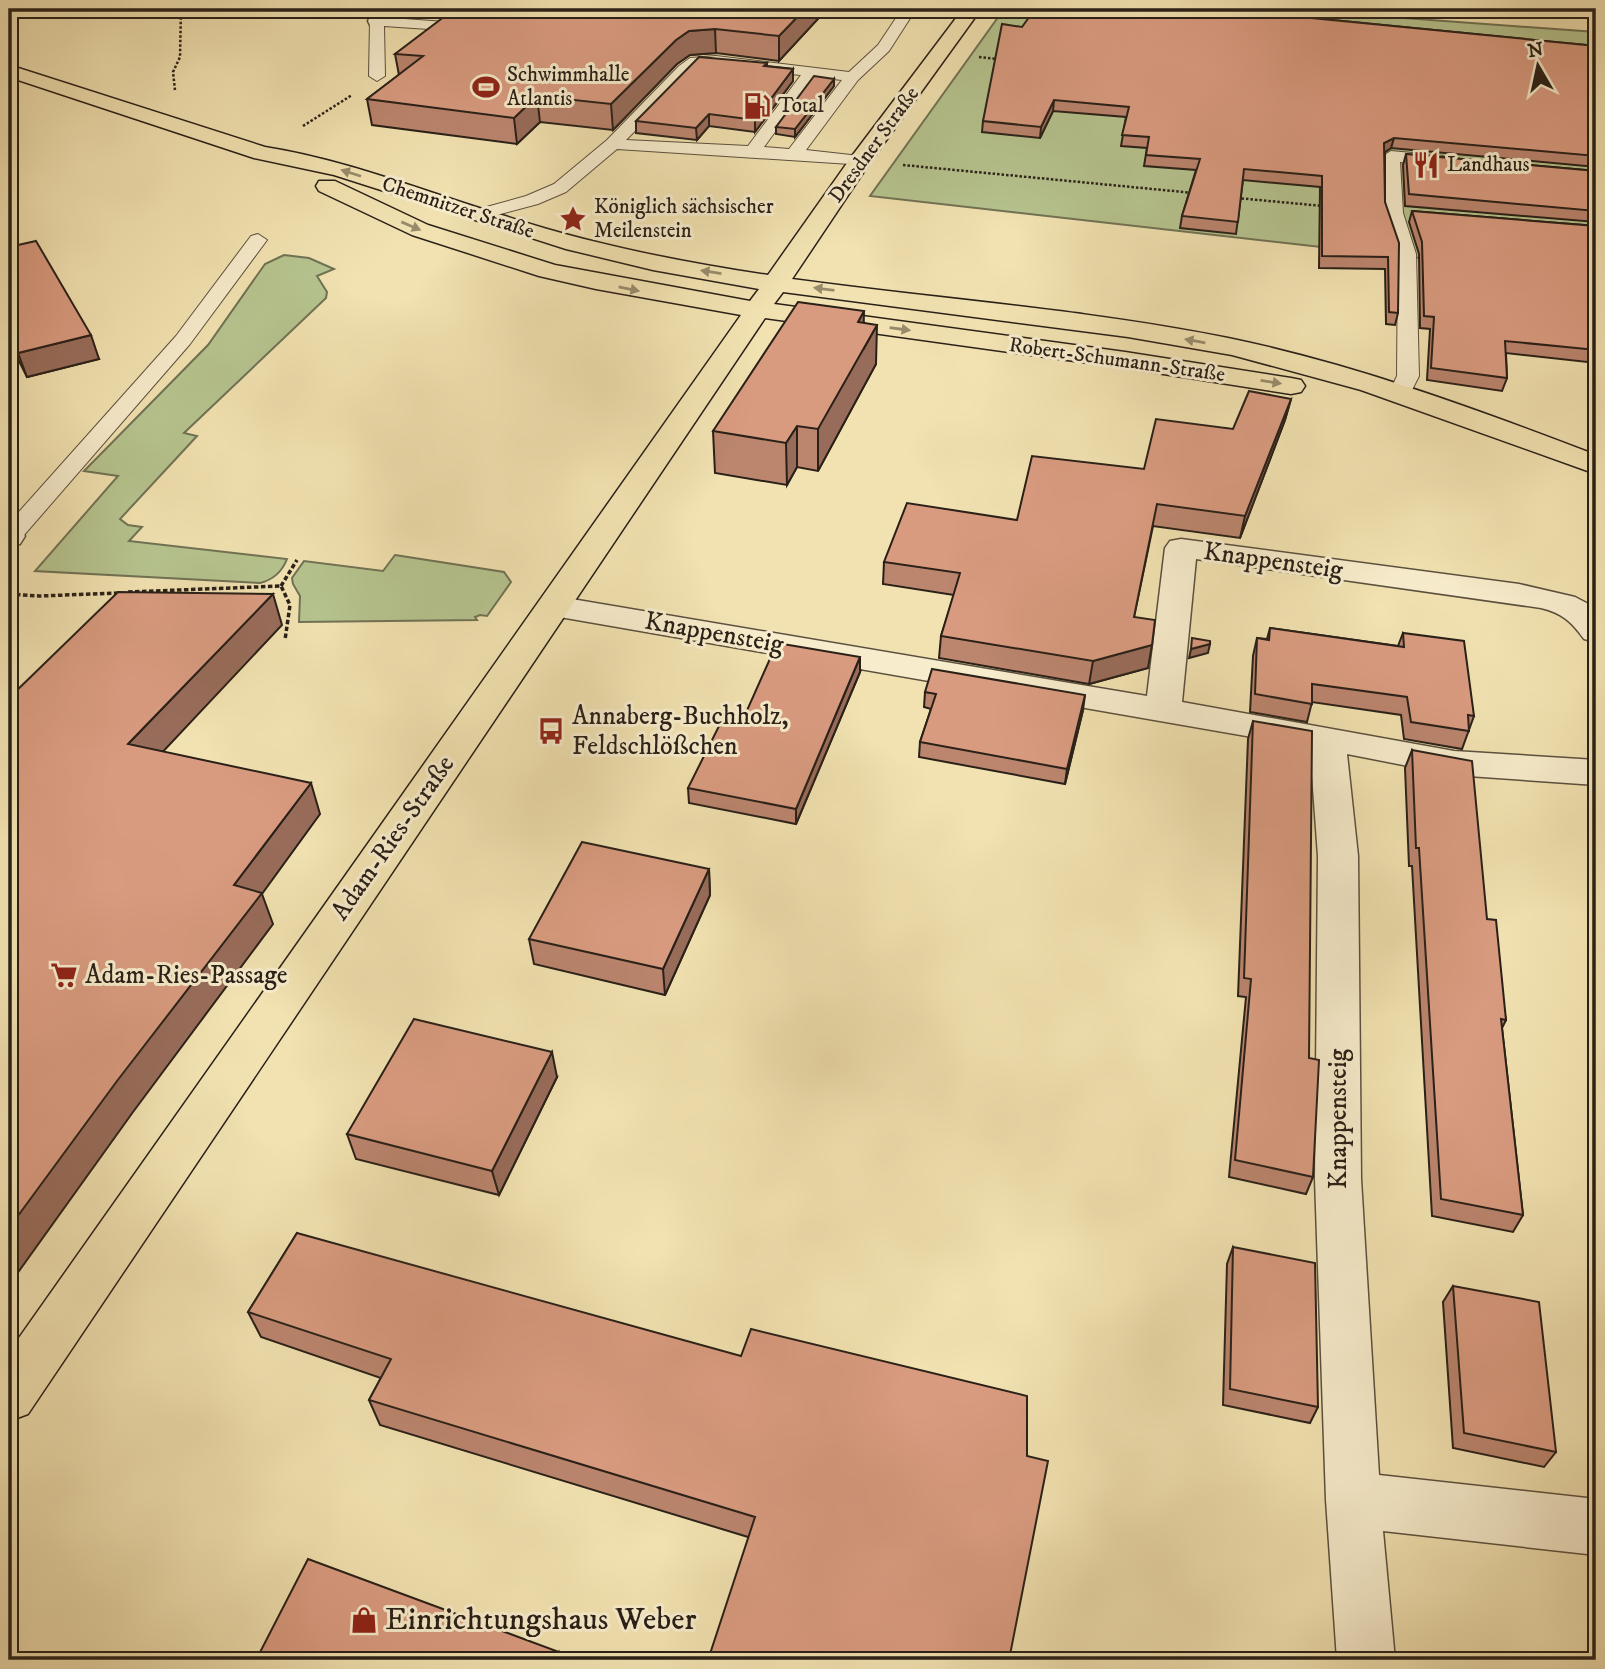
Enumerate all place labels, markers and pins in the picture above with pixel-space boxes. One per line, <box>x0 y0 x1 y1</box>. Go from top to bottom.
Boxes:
place label: Schwimmhalle Atlantis <box>507 62 630 112</box>
sports icon: Schwimmhalle Atlantis <box>471 72 501 102</box>
fuel station icon: Total <box>742 91 772 121</box>
place label: Total <box>778 93 825 119</box>
restaurant icon: Landhaus <box>1411 150 1441 180</box>
place label: Landhaus <box>1447 152 1530 178</box>
place label: Königlich sächsischer Meilenstein <box>594 194 774 244</box>
place icon: Königlich sächsischer Meilenstein <box>558 204 588 234</box>
place label: Annaberg-Buchholz, Feldschlößchen <box>572 700 789 763</box>
bus stop icon: Annaberg-Buchholz, Feldschlößchen <box>536 716 566 746</box>
place label: Adam-Ries-Passage <box>85 959 288 992</box>
supermarket icon: Adam-Ries-Passage <box>49 960 79 990</box>
place label: Einrichtungshaus Weber <box>385 1600 696 1640</box>
shop icon: Einrichtungshaus Weber <box>349 1605 379 1635</box>

